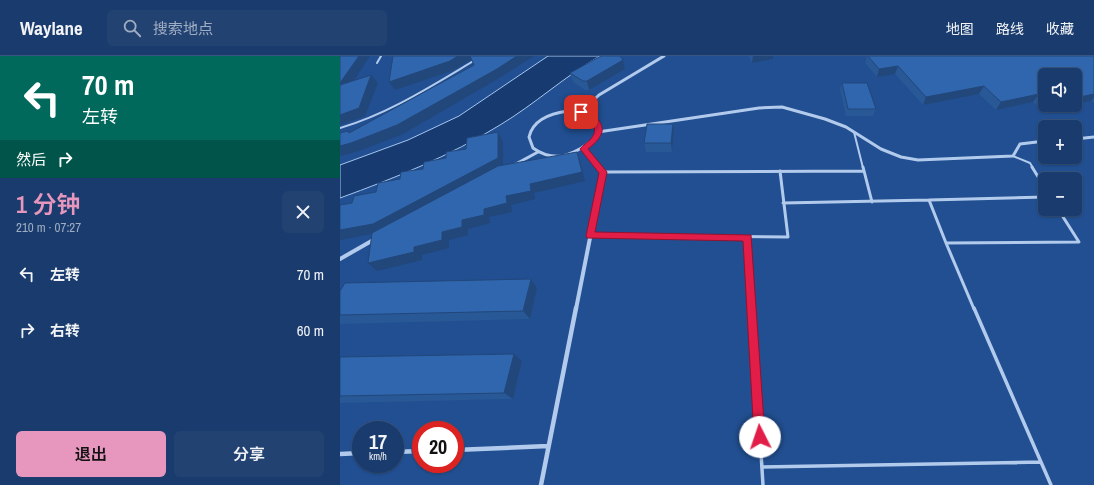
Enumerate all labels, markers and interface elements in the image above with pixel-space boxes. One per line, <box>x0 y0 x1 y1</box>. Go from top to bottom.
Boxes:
search box <box>107 10 387 46</box>
text: Waylane <box>20 15 83 41</box>
icon: search <box>121 17 143 39</box>
text: 搜索地点 <box>153 18 213 39</box>
text: 地图 <box>946 20 974 38</box>
text: 路线 <box>996 20 1024 38</box>
text: 收藏 <box>1046 20 1074 38</box>
text: 70 m <box>82 66 134 104</box>
map controls <box>1038 68 1082 216</box>
button: sound <box>1038 68 1082 112</box>
icon: left <box>16 72 68 124</box>
pin <box>564 95 598 129</box>
icon: arrive <box>570 101 592 123</box>
text: 左转 <box>82 104 118 129</box>
button: + <box>1038 120 1082 164</box>
icon: right <box>54 148 76 170</box>
text: 然后 <box>16 149 46 170</box>
button: − <box>1038 172 1082 216</box>
text: 1 分钟 <box>16 188 80 220</box>
button: close <box>282 191 324 233</box>
text: 210 m · 07:27 <box>16 219 81 236</box>
icon: left <box>16 263 38 285</box>
text: 左转 <box>50 264 80 285</box>
text: 70 m <box>297 264 324 285</box>
icon: right <box>16 319 38 341</box>
text: 右转 <box>50 320 80 341</box>
text: 60 m <box>297 320 324 341</box>
position arrow <box>739 416 781 458</box>
speed limit sign: 20 <box>412 421 464 473</box>
text: 17 <box>369 428 387 455</box>
button: 退出 <box>16 431 166 477</box>
button: 分享 <box>174 431 324 477</box>
text: km/h <box>369 450 387 463</box>

